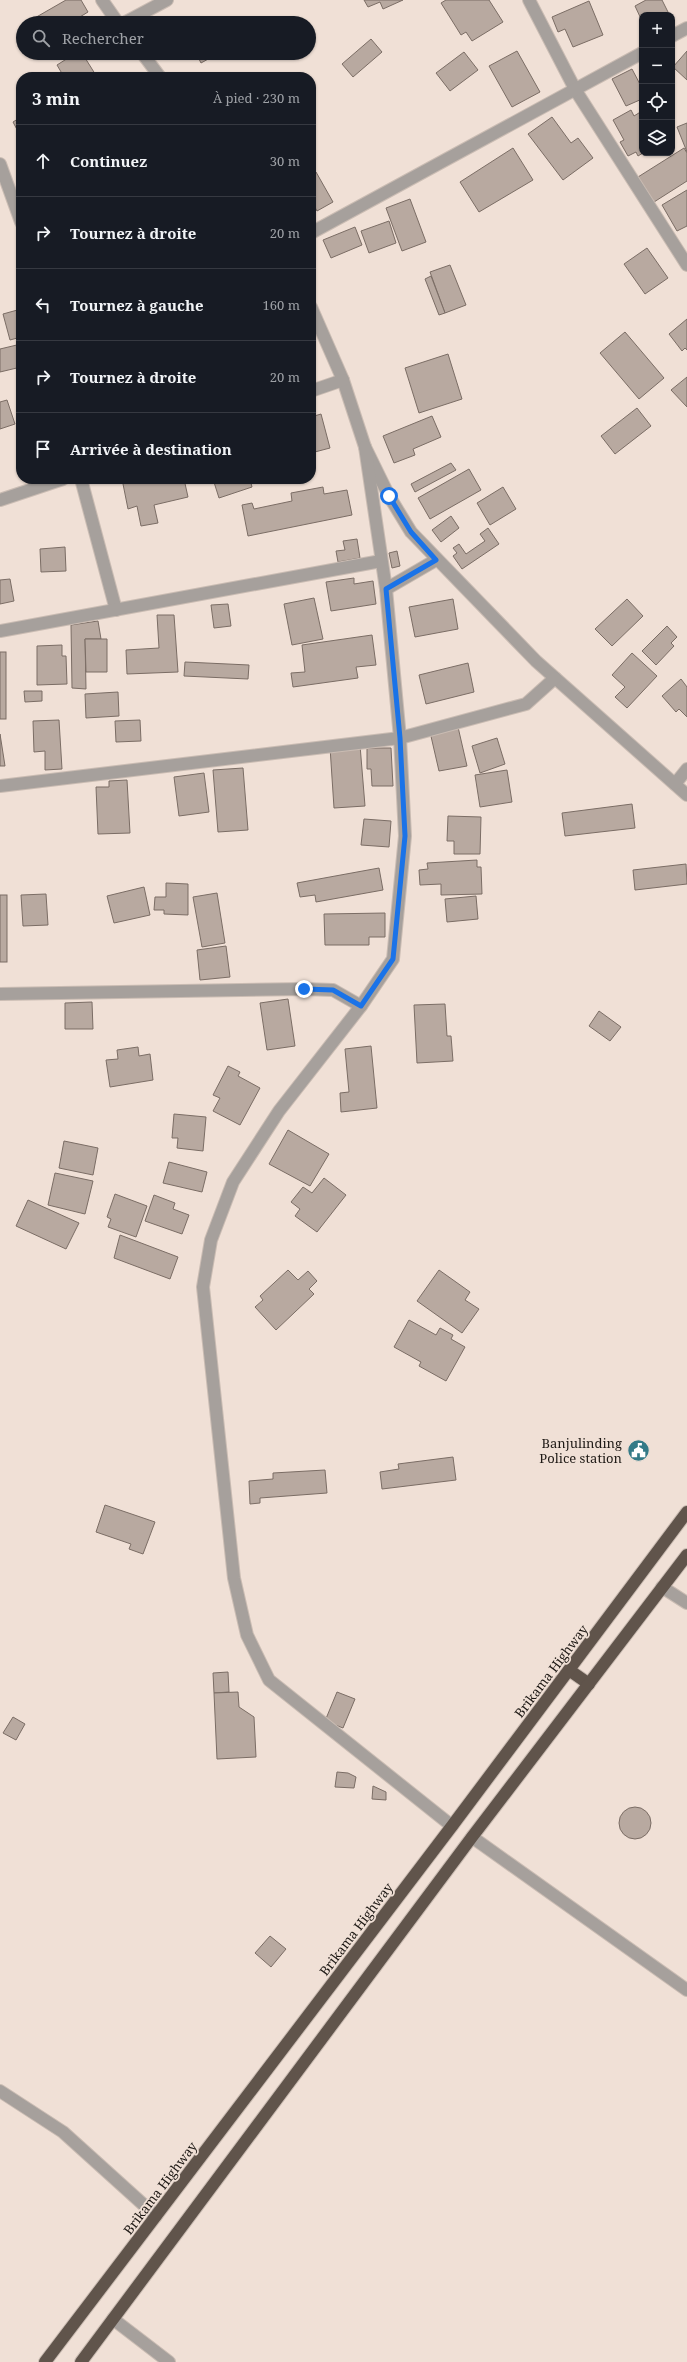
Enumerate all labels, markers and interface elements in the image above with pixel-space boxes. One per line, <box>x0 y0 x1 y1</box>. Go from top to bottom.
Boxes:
map controls <box>639 12 675 156</box>
button: + <box>639 12 675 48</box>
search box <box>16 16 316 60</box>
icon: search <box>30 27 52 49</box>
text: Rechercher <box>62 28 144 48</box>
button: − <box>639 48 675 84</box>
button: locate <box>639 84 675 120</box>
text: 3 min <box>32 87 80 110</box>
text: À pied · 230 m <box>213 89 300 107</box>
button: layers <box>639 120 675 156</box>
icon: ahead <box>32 150 54 172</box>
text: Continuez <box>70 151 147 171</box>
text: 30 m <box>270 152 300 170</box>
icon: right <box>32 222 54 244</box>
text: Tournez à droite <box>70 223 196 243</box>
text: 20 m <box>270 224 300 242</box>
icon: left <box>32 294 54 316</box>
text: Tournez à gauche <box>70 295 204 315</box>
text: 160 m <box>263 296 300 314</box>
icon: right <box>32 366 54 388</box>
text: Tournez à droite <box>70 367 196 387</box>
text: 20 m <box>270 368 300 386</box>
icon: arrive <box>32 438 54 460</box>
text: Arrivée à destination <box>70 439 232 459</box>
route start <box>380 487 398 505</box>
route end <box>295 980 313 998</box>
place label: Banjulinding Police station <box>539 1434 623 1467</box>
public building icon: Banjulinding Police station <box>625 1437 651 1463</box>
street label: Brikama Highway <box>510 1620 592 1721</box>
street label: Brikama Highway <box>315 1878 397 1979</box>
street label: Brikama Highway <box>119 2137 201 2238</box>

